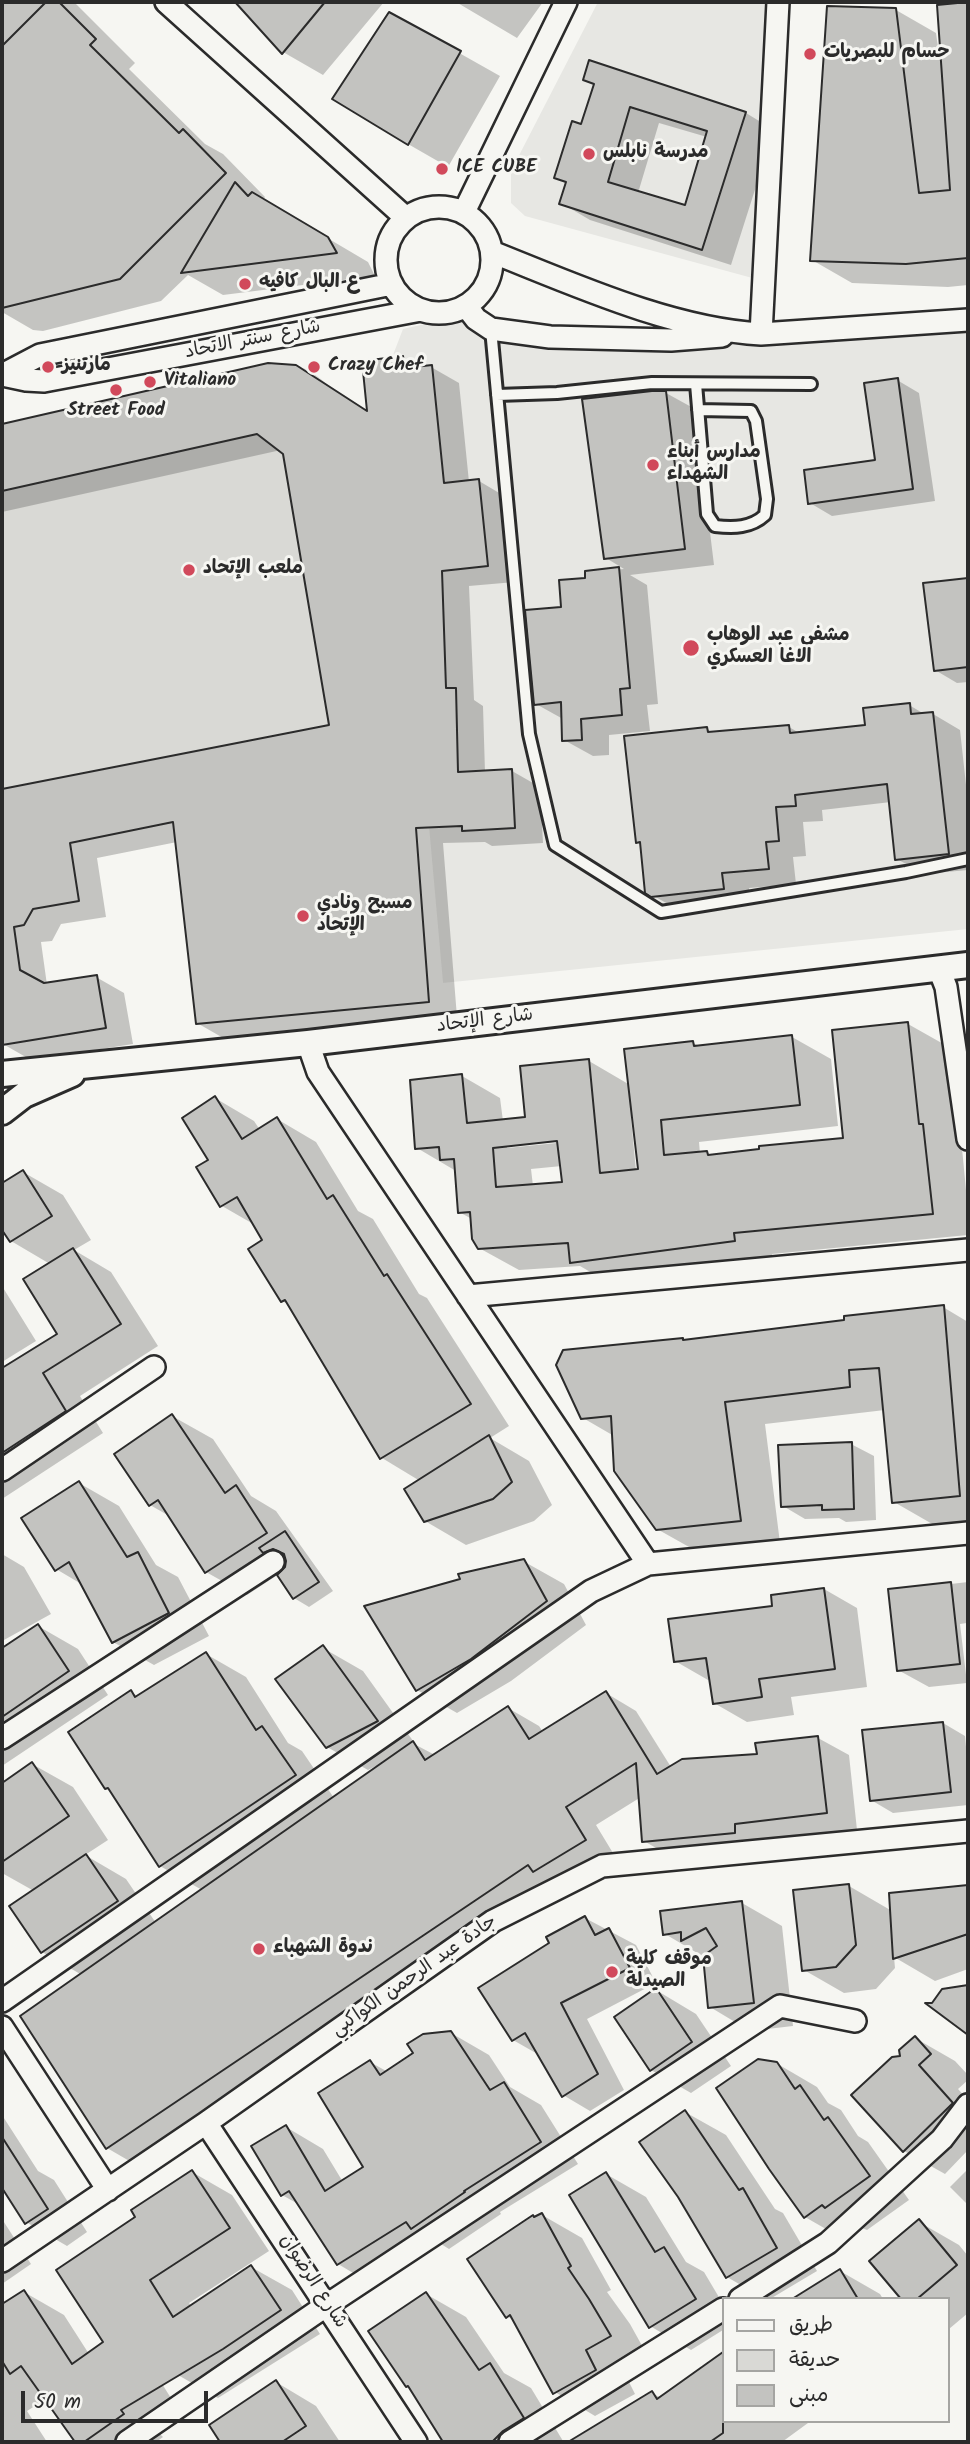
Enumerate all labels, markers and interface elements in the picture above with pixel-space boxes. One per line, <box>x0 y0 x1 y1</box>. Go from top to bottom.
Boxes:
place label: حسام للبصريات <box>824 43 949 65</box>
marker: حسام للبصريات <box>802 46 818 62</box>
place label: مدرسة نابلس <box>603 143 708 165</box>
marker: مدرسة نابلس <box>581 146 597 162</box>
place label: ICE CUBE <box>456 158 537 180</box>
marker: ICE CUBE <box>434 161 450 177</box>
place label: ع البال كافيه <box>259 273 358 295</box>
marker: ع البال كافيه <box>237 276 253 292</box>
street label: شارع سنتر الاتحاد <box>183 317 323 365</box>
place label: مارتنيز <box>62 356 111 378</box>
place label: Crazy Chef <box>328 356 423 378</box>
marker: مارتنيز <box>40 359 56 375</box>
marker: Crazy Chef <box>306 359 322 375</box>
place label: Vitaliano <box>164 371 236 393</box>
marker: Vitaliano <box>142 374 158 390</box>
marker: Street Food <box>108 382 124 398</box>
place label: Street Food <box>67 401 165 423</box>
place label: مدارس أبناء الشهداء <box>667 443 761 487</box>
marker: مدارس أبناء الشهداء <box>645 457 661 473</box>
place label: ملعب الإتحاد <box>203 559 303 581</box>
marker: ملعب الإتحاد <box>181 562 197 578</box>
place label: مشفى عبد الوهاب الاغا العسكري <box>707 626 850 670</box>
marker: مشفى عبد الوهاب الاغا العسكري <box>681 638 701 658</box>
place label: مسبح ونادي الإتحاد <box>317 894 413 938</box>
marker: مسبح ونادي الإتحاد <box>295 908 311 924</box>
street label: شارع الإتحاد <box>435 1005 535 1039</box>
street label: جادة عبد الرحمن الكواكبي <box>328 1911 502 2043</box>
place label: ندوة الشهباء <box>273 1938 373 1960</box>
marker: ندوة الشهباء <box>251 1941 267 1957</box>
place label: موقف كلية الصيدلة <box>626 1950 712 1994</box>
marker: موقف كلية الصيدلة <box>604 1964 620 1980</box>
street label: شارع الرضوان <box>273 2231 351 2333</box>
legend <box>722 2297 949 2423</box>
text: طريق <box>789 2309 833 2342</box>
text: حديقة <box>789 2344 840 2377</box>
scale bar <box>24 2378 212 2422</box>
text: مبنى <box>789 2379 828 2412</box>
text: 50 m <box>34 2386 81 2419</box>

